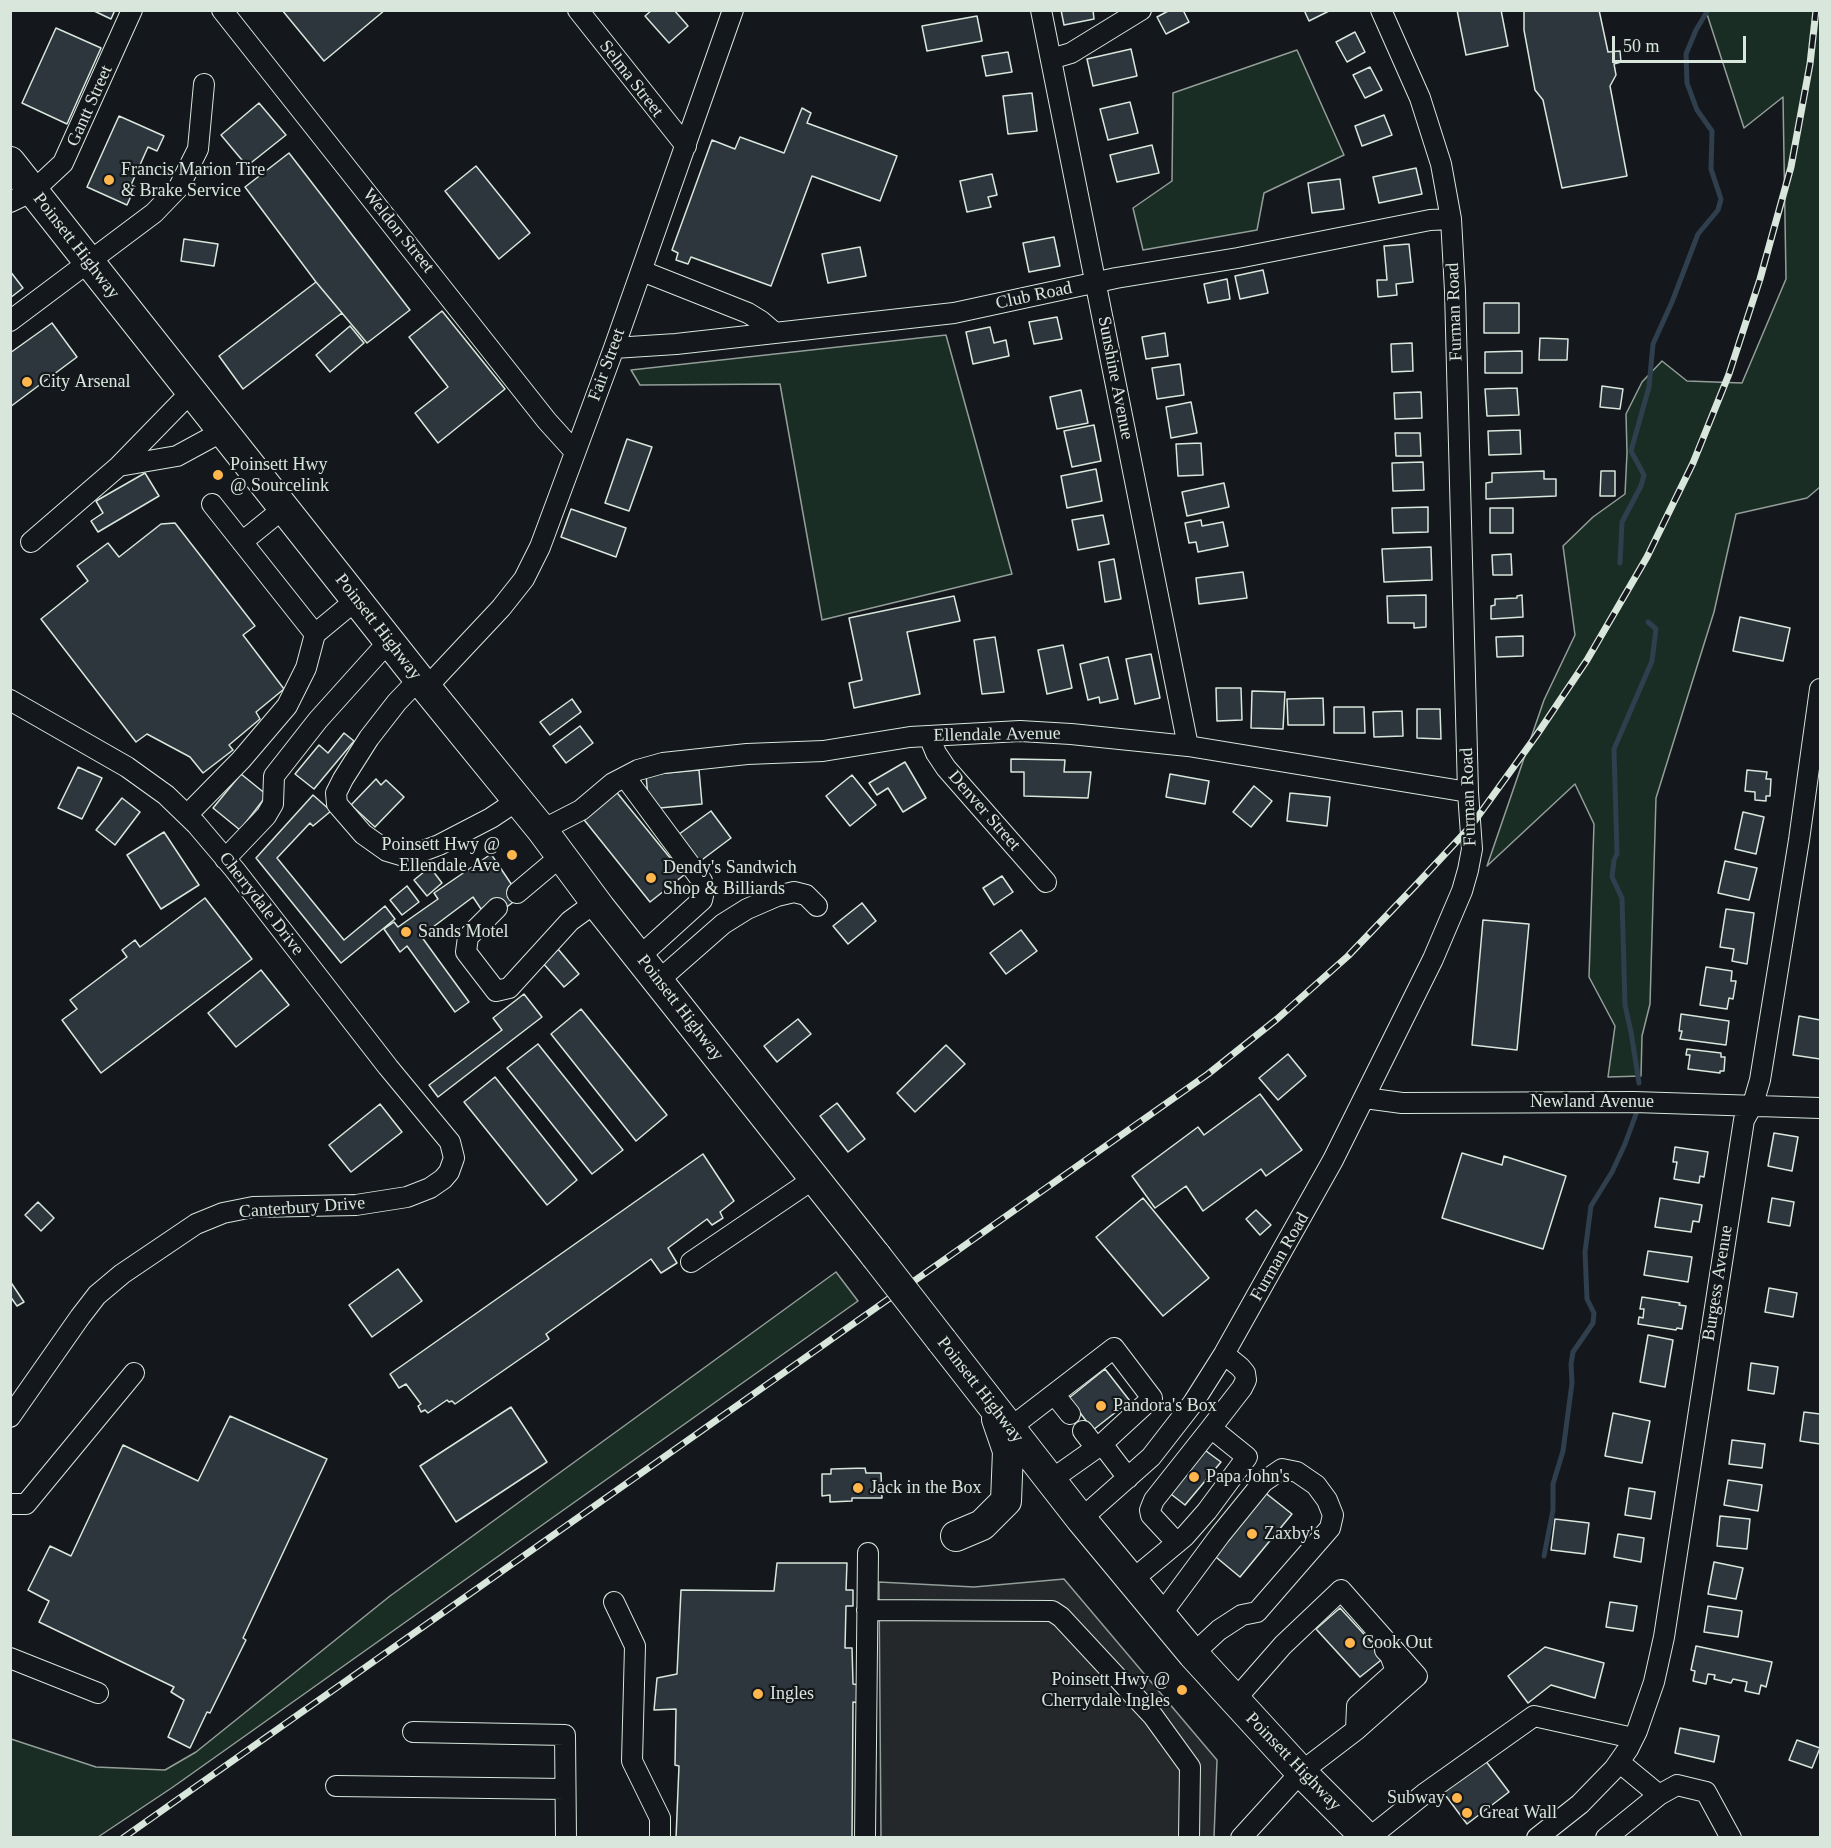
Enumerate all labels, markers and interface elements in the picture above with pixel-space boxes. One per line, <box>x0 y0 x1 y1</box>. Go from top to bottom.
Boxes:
scale bar <box>1615 24 1748 62</box>
street label: Selma Street <box>594 36 668 122</box>
text: 50 m <box>1623 36 1660 56</box>
street label: Gantt Street <box>63 62 117 150</box>
place label: Francis Marion Tire & Brake Service <box>121 159 265 201</box>
marker: Francis Marion Tire & Brake Service <box>102 173 116 187</box>
street label: Weldon Street <box>358 185 438 277</box>
street label: Poinsett Highway <box>28 189 124 303</box>
street label: Furman Road <box>1442 262 1468 362</box>
street label: Club Road <box>994 277 1074 315</box>
street label: Sunshine Avenue <box>1092 315 1138 441</box>
street label: Fair Street <box>584 326 630 404</box>
place label: City Arsenal <box>39 371 130 393</box>
marker: City Arsenal <box>20 375 34 389</box>
place label: Poinsett Hwy @ Sourcelink <box>230 454 329 496</box>
marker: Poinsett Hwy @ Sourcelink <box>211 468 225 482</box>
street label: Poinsett Highway <box>330 570 426 684</box>
street label: Ellendale Avenue <box>933 723 1061 747</box>
street label: Furman Road <box>1456 747 1482 847</box>
street label: Denver Street <box>943 766 1025 856</box>
place label: Poinsett Hwy @ Ellendale Ave <box>381 834 500 876</box>
street label: Cherrydale Drive <box>214 848 308 960</box>
marker: Poinsett Hwy @ Ellendale Ave <box>505 848 519 862</box>
place label: Dendy's Sandwich Shop & Billiards <box>663 857 797 900</box>
marker: Dendy's Sandwich Shop & Billiards <box>644 871 658 885</box>
place label: Sands Motel <box>418 921 509 943</box>
marker: Sands Motel <box>399 925 413 939</box>
street label: Poinsett Highway <box>632 951 728 1065</box>
street label: Newland Avenue <box>1530 1091 1654 1113</box>
street label: Canterbury Drive <box>238 1193 366 1223</box>
street label: Furman Road <box>1246 1209 1314 1305</box>
street label: Burgess Avenue <box>1698 1224 1738 1342</box>
street label: Poinsett Highway <box>932 1333 1028 1447</box>
place label: Pandora's Box <box>1113 1395 1217 1417</box>
marker: Pandora's Box <box>1094 1399 1108 1413</box>
place label: Papa John's <box>1206 1466 1290 1488</box>
marker: Papa John's <box>1187 1470 1201 1484</box>
place label: Jack in the Box <box>870 1477 981 1499</box>
marker: Jack in the Box <box>851 1481 865 1495</box>
place label: Zaxby's <box>1264 1523 1320 1545</box>
marker: Zaxby's <box>1245 1527 1259 1541</box>
place label: Cook Out <box>1362 1632 1433 1654</box>
marker: Cook Out <box>1343 1636 1357 1650</box>
place label: Poinsett Hwy @ Cherrydale Ingles <box>1042 1669 1170 1712</box>
place label: Ingles <box>770 1683 814 1705</box>
marker: Poinsett Hwy @ Cherrydale Ingles <box>1175 1683 1189 1697</box>
marker: Ingles <box>751 1687 765 1701</box>
street label: Poinsett Highway <box>1241 1708 1345 1816</box>
place label: Subway <box>1387 1787 1445 1809</box>
marker: Subway <box>1450 1791 1464 1805</box>
place label: Great Wall <box>1479 1802 1557 1824</box>
marker: Great Wall <box>1460 1806 1474 1820</box>

